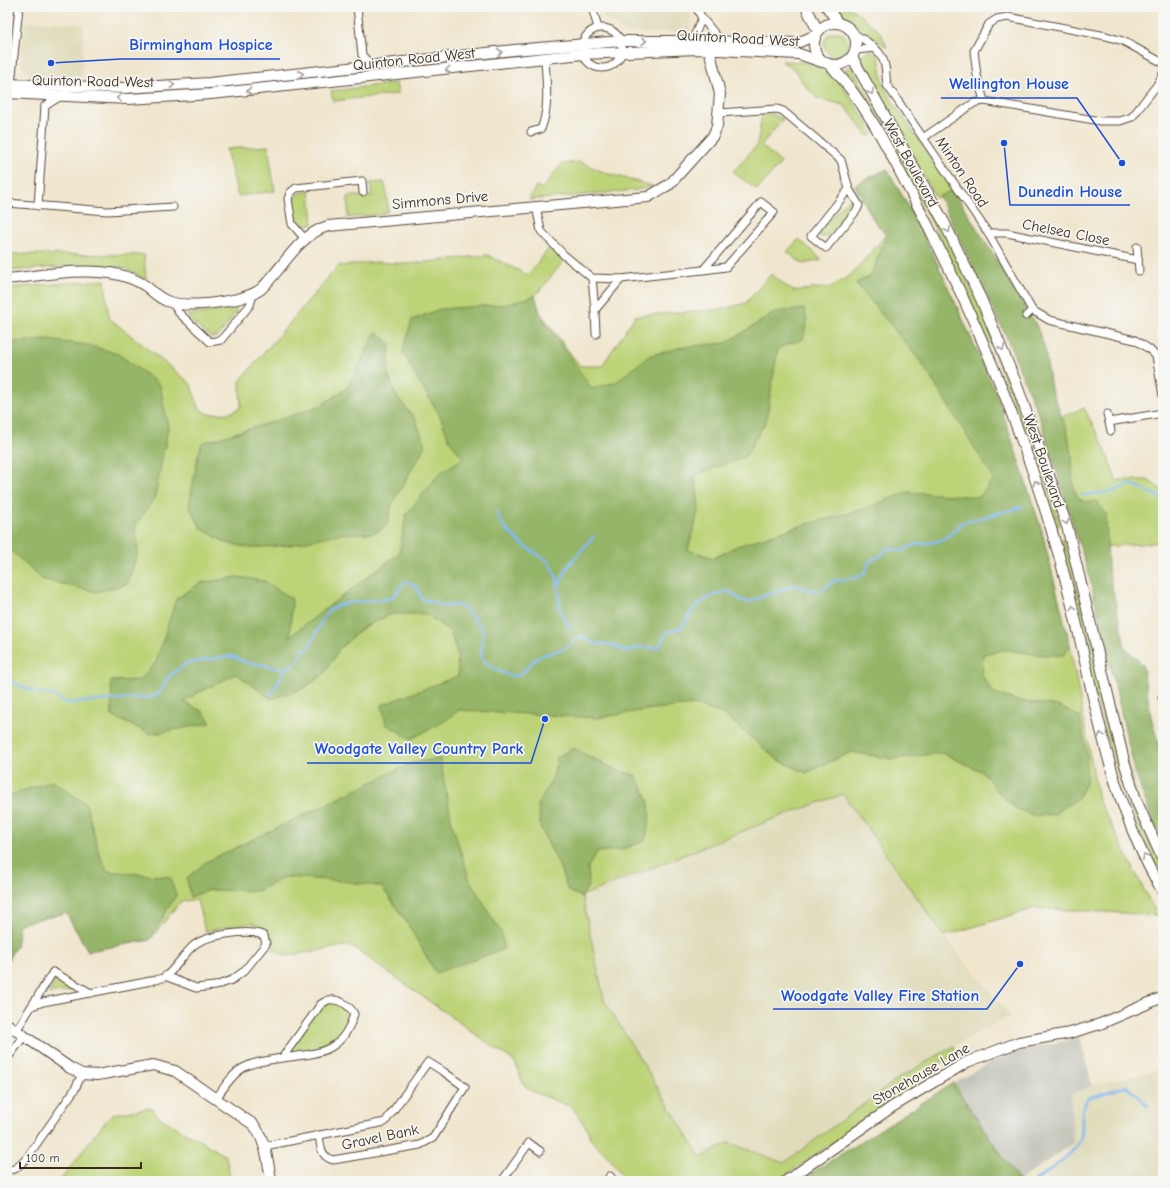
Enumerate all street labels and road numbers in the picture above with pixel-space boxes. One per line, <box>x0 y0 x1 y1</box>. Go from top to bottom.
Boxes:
street label: Quinton Road West <box>676 26 800 50</box>
street label: Quinton Road West <box>352 44 477 74</box>
street label: Quinton Road West <box>32 71 155 91</box>
street label: West Boulevard <box>879 116 943 210</box>
street label: Minton Road <box>932 133 992 211</box>
street label: Simmons Drive <box>391 187 489 213</box>
street label: Chelsea Close <box>1021 215 1112 249</box>
street label: West Boulevard <box>1020 412 1068 510</box>
street label: Stonehouse Lane <box>869 1039 973 1109</box>
street label: Gravel Bank <box>340 1120 421 1154</box>

